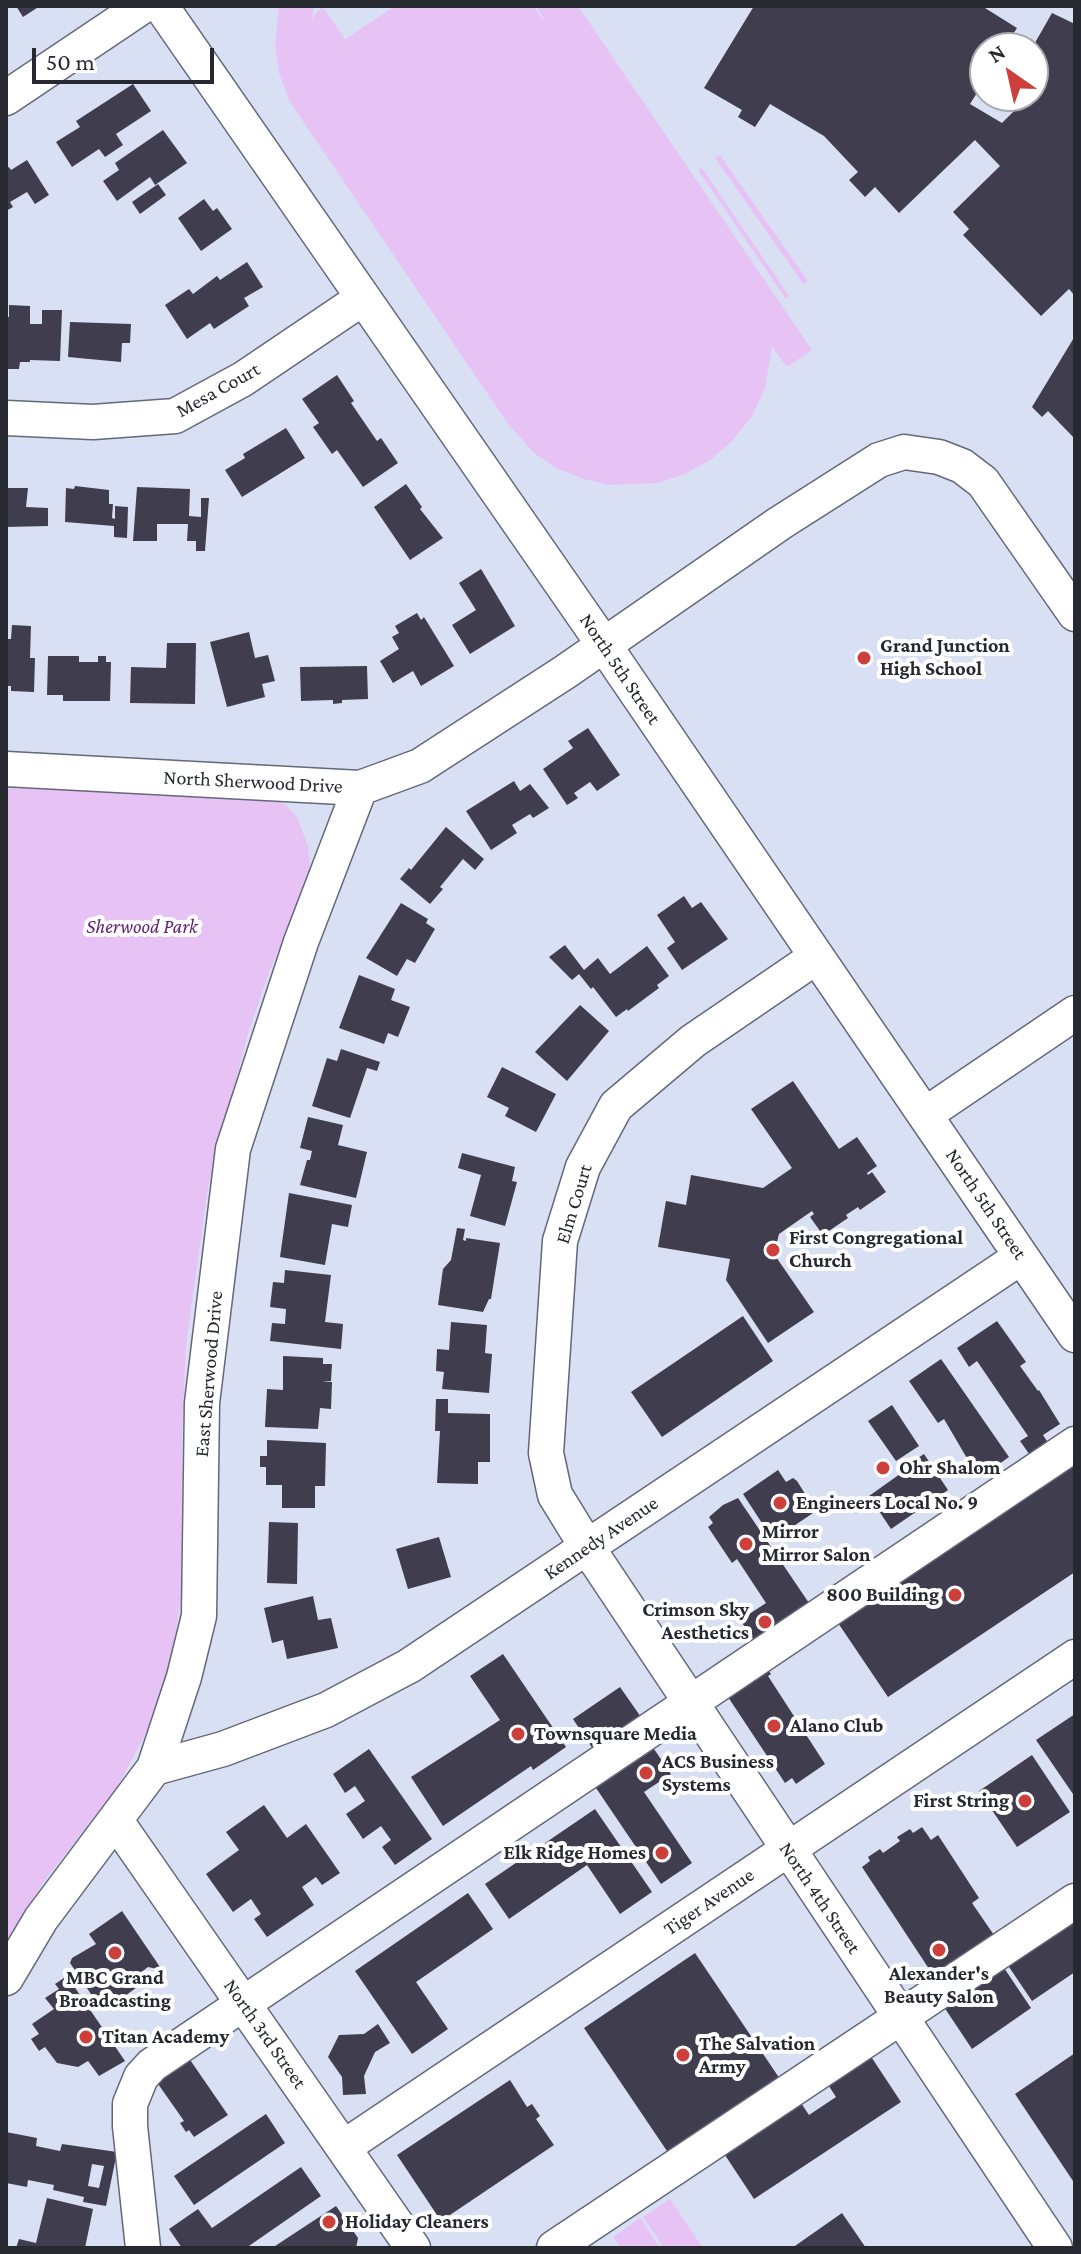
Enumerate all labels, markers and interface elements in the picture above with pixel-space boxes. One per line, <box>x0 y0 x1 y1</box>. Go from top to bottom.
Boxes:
scale bar <box>36 32 218 82</box>
north arrow <box>969 32 1049 112</box>
text: N <box>983 39 1010 68</box>
text: 50 m <box>46 48 95 75</box>
street label: Mesa Court <box>172 357 264 423</box>
street label: North 5th Street <box>574 609 666 729</box>
place label: Grand Junction High School <box>880 634 1010 681</box>
marker: Grand Junction High School <box>855 649 873 667</box>
street label: North Sherwood Drive <box>163 765 343 799</box>
park label: Sherwood Park <box>86 915 198 939</box>
street label: North 5th Street <box>940 1144 1032 1264</box>
street label: Elm Court <box>551 1161 597 1247</box>
place label: First Congregational Church <box>789 1226 963 1273</box>
marker: First Congregational Church <box>764 1241 782 1259</box>
street label: East Sherwood Drive <box>190 1290 228 1458</box>
place label: Ohr Shalom <box>899 1456 1001 1480</box>
marker: Ohr Shalom <box>874 1459 892 1477</box>
street label: Kennedy Avenue <box>539 1491 663 1585</box>
place label: Engineers Local No. 9 <box>796 1491 978 1515</box>
marker: Engineers Local No. 9 <box>771 1494 789 1512</box>
place label: Mirror Mirror Salon <box>762 1520 870 1567</box>
marker: Mirror Mirror Salon <box>737 1535 755 1553</box>
place label: 800 Building <box>826 1583 939 1607</box>
marker: 800 Building <box>946 1586 964 1604</box>
place label: Crimson Sky Aesthetics <box>642 1598 749 1645</box>
marker: Crimson Sky Aesthetics <box>756 1613 774 1631</box>
place label: Alano Club <box>790 1714 883 1738</box>
marker: Alano Club <box>765 1717 783 1735</box>
place label: Townsquare Media <box>534 1722 697 1746</box>
marker: Townsquare Media <box>509 1725 527 1743</box>
place label: ACS Business Systems <box>662 1750 774 1797</box>
marker: ACS Business Systems <box>637 1764 655 1782</box>
place label: First String <box>913 1789 1009 1813</box>
marker: First String <box>1016 1792 1034 1810</box>
street label: North 4th Street <box>774 1838 866 1958</box>
place label: Elk Ridge Homes <box>504 1841 646 1865</box>
marker: Elk Ridge Homes <box>653 1844 671 1862</box>
street label: Tiger Avenue <box>659 1863 759 1941</box>
marker: Alexander's Beauty Salon <box>930 1941 948 1959</box>
marker: MBC Grand Broadcasting <box>106 1944 124 1962</box>
place label: Alexander's Beauty Salon <box>884 1962 994 2009</box>
place label: MBC Grand Broadcasting <box>59 1966 171 2013</box>
street label: North 3rd Street <box>218 1974 312 2094</box>
place label: Titan Academy <box>102 2025 229 2049</box>
marker: Titan Academy <box>77 2028 95 2046</box>
place label: The Salvation Army <box>699 2032 815 2079</box>
marker: The Salvation Army <box>674 2046 692 2064</box>
place label: Holiday Cleaners <box>345 2210 489 2234</box>
marker: Holiday Cleaners <box>320 2213 338 2231</box>

